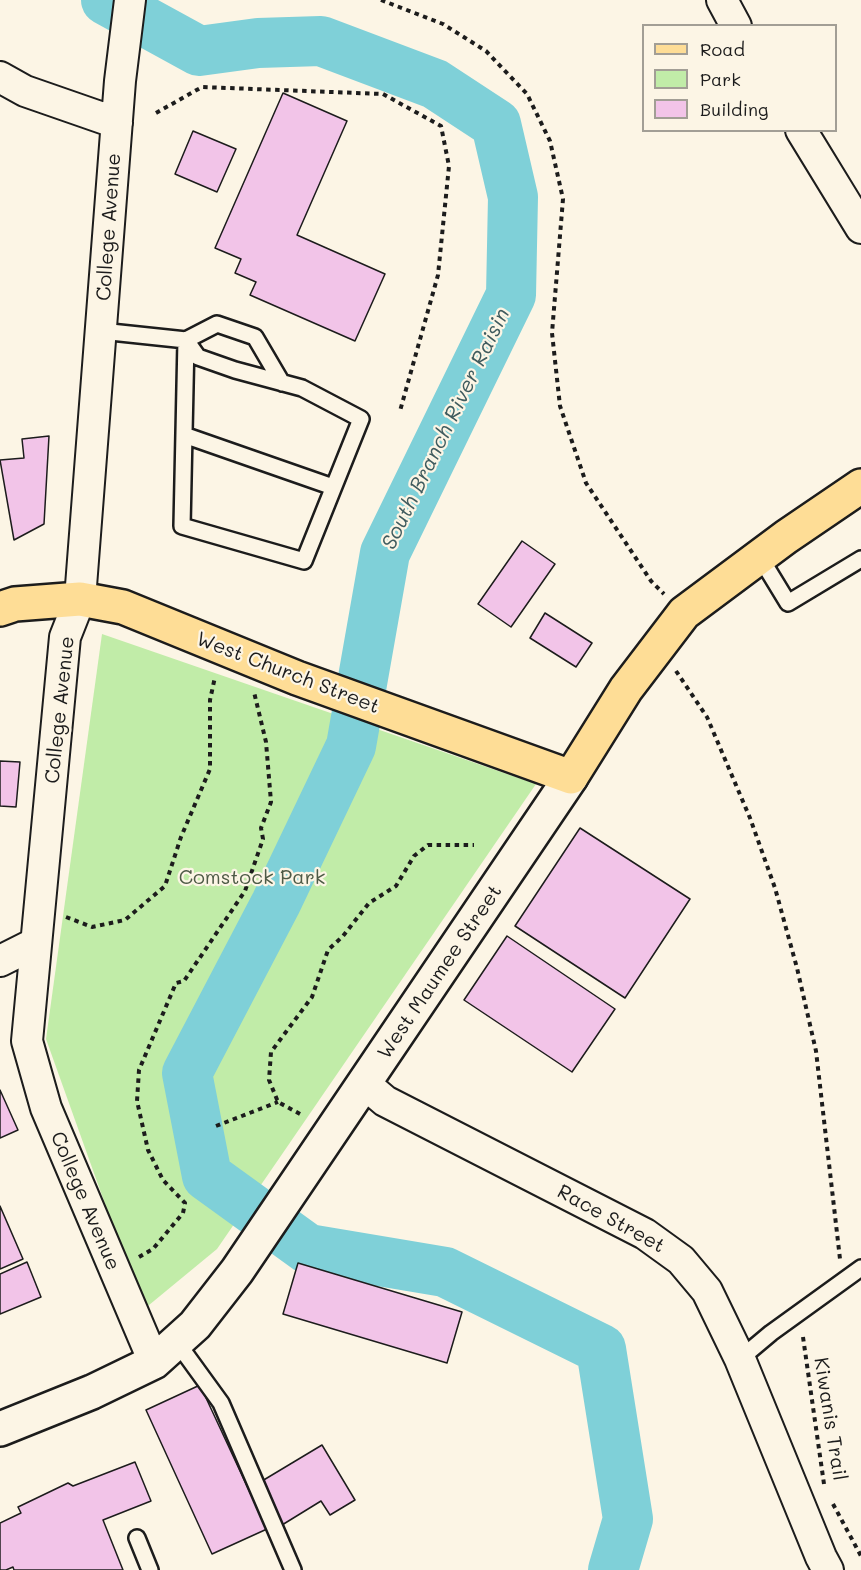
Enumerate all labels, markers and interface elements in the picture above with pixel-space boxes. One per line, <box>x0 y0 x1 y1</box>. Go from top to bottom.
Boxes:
legend <box>642 24 837 132</box>
text: Road <box>700 37 745 61</box>
text: Park <box>700 67 741 91</box>
text: Building <box>700 97 768 121</box>
street label: College Avenue <box>92 152 126 302</box>
water label: South Branch River Raisin <box>377 304 515 554</box>
street label: West Church Street <box>193 627 383 719</box>
street label: College Avenue <box>40 635 80 785</box>
park label: Comstock Park <box>179 866 325 890</box>
street label: West Maumee Street <box>373 880 507 1064</box>
street label: College Avenue <box>45 1128 125 1274</box>
street label: Race Street <box>553 1180 669 1258</box>
street label: Kiwanis Trail <box>808 1356 852 1482</box>

